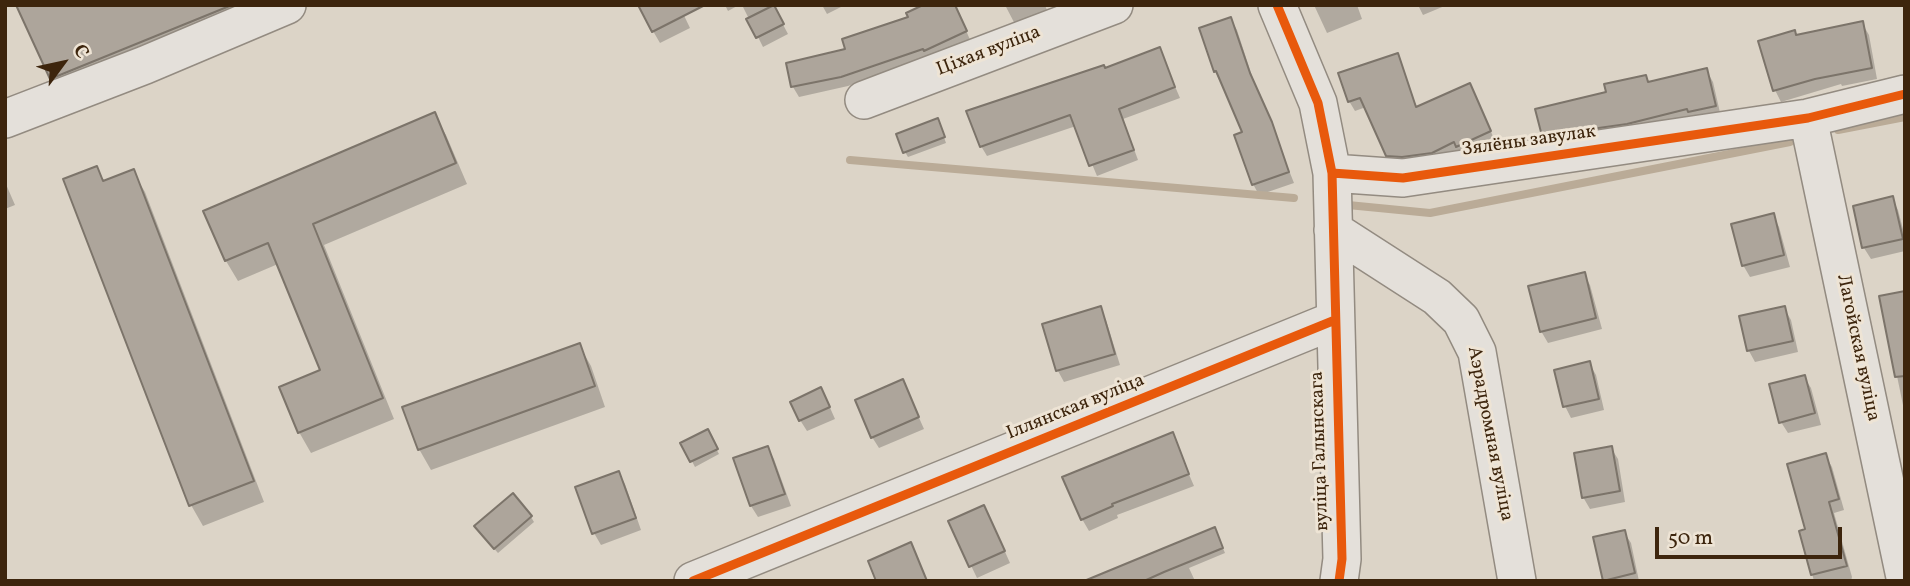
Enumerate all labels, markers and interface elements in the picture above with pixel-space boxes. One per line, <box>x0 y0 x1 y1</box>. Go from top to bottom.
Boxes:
street label: Ціхая вуліца <box>934 22 1044 82</box>
north arrow <box>28 28 98 98</box>
text: С <box>66 39 95 64</box>
street label: Зялёны завулак <box>1461 121 1597 163</box>
street label: Лагойская вуліца <box>1830 272 1884 424</box>
street label: Аэрадромная вуліца <box>1461 345 1517 523</box>
street label: Іллянская вуліца <box>1004 370 1148 446</box>
street label: вуліца Галынскага <box>1307 371 1335 531</box>
scale bar <box>1658 512 1845 556</box>
text: 50 m <box>1668 524 1713 553</box>

